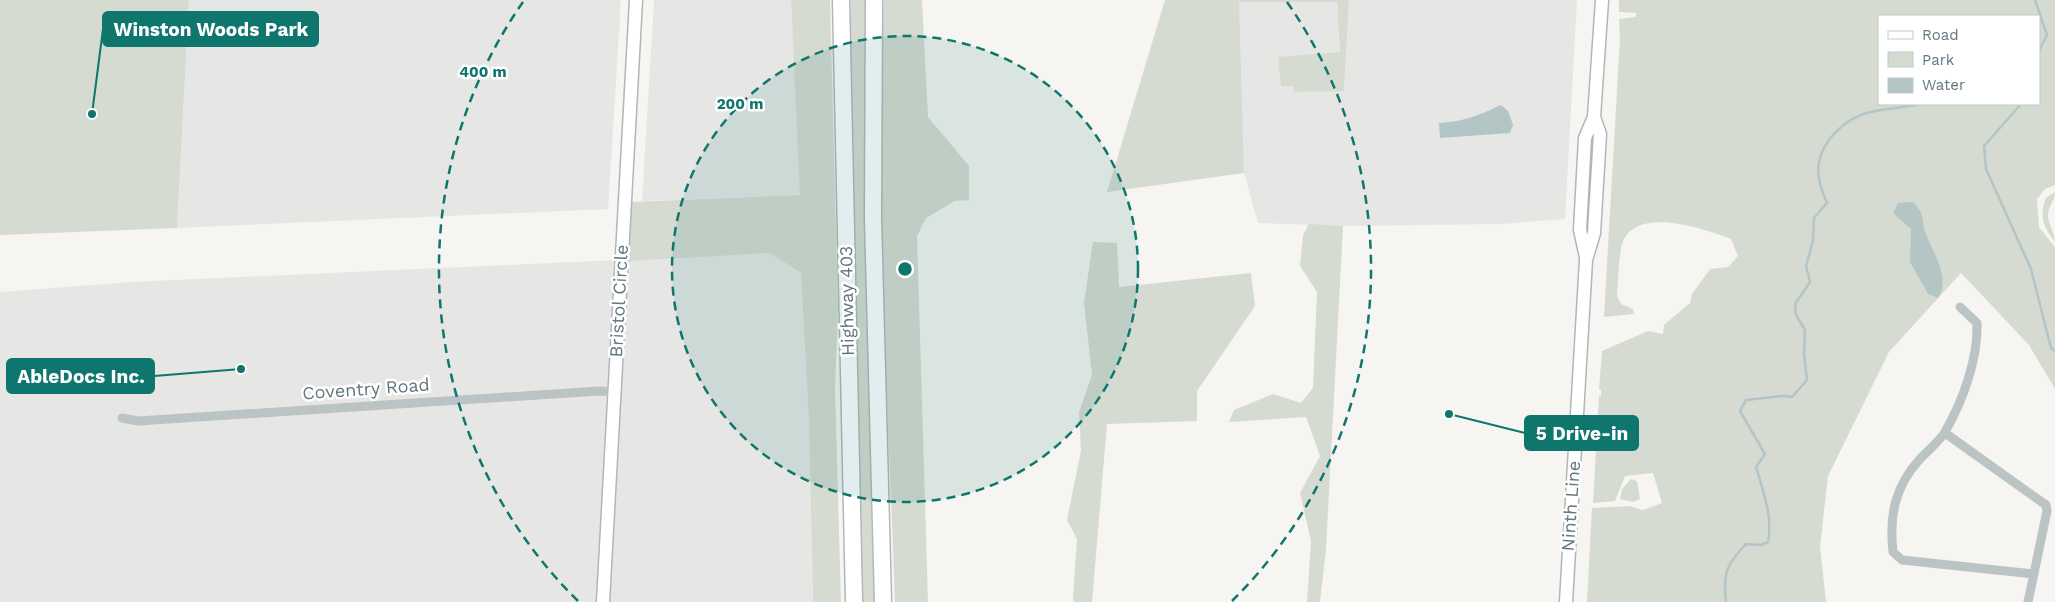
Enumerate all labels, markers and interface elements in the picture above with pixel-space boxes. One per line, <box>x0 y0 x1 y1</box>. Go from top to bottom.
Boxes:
callout: Winston Woods Park <box>103 12 318 46</box>
legend <box>1878 15 2040 105</box>
text: Winston Woods Park <box>114 18 309 41</box>
text: Road <box>1922 26 1959 44</box>
text: Park <box>1922 51 1955 69</box>
text: 400 m <box>459 63 507 81</box>
text: Water <box>1922 76 1965 94</box>
text: 200 m <box>717 95 763 113</box>
street label: Bristol Circle <box>605 244 632 358</box>
street label: Highway 403 <box>835 246 858 356</box>
centre of rings <box>896 260 914 278</box>
callout: AbleDocs Inc. <box>7 359 154 393</box>
text: AbleDocs Inc. <box>17 365 145 388</box>
street label: Coventry Road <box>302 374 430 403</box>
callout: 5 Drive-in <box>1525 416 1638 450</box>
text: 5 Drive-in <box>1536 422 1628 445</box>
street label: Ninth Line <box>1557 460 1584 552</box>

